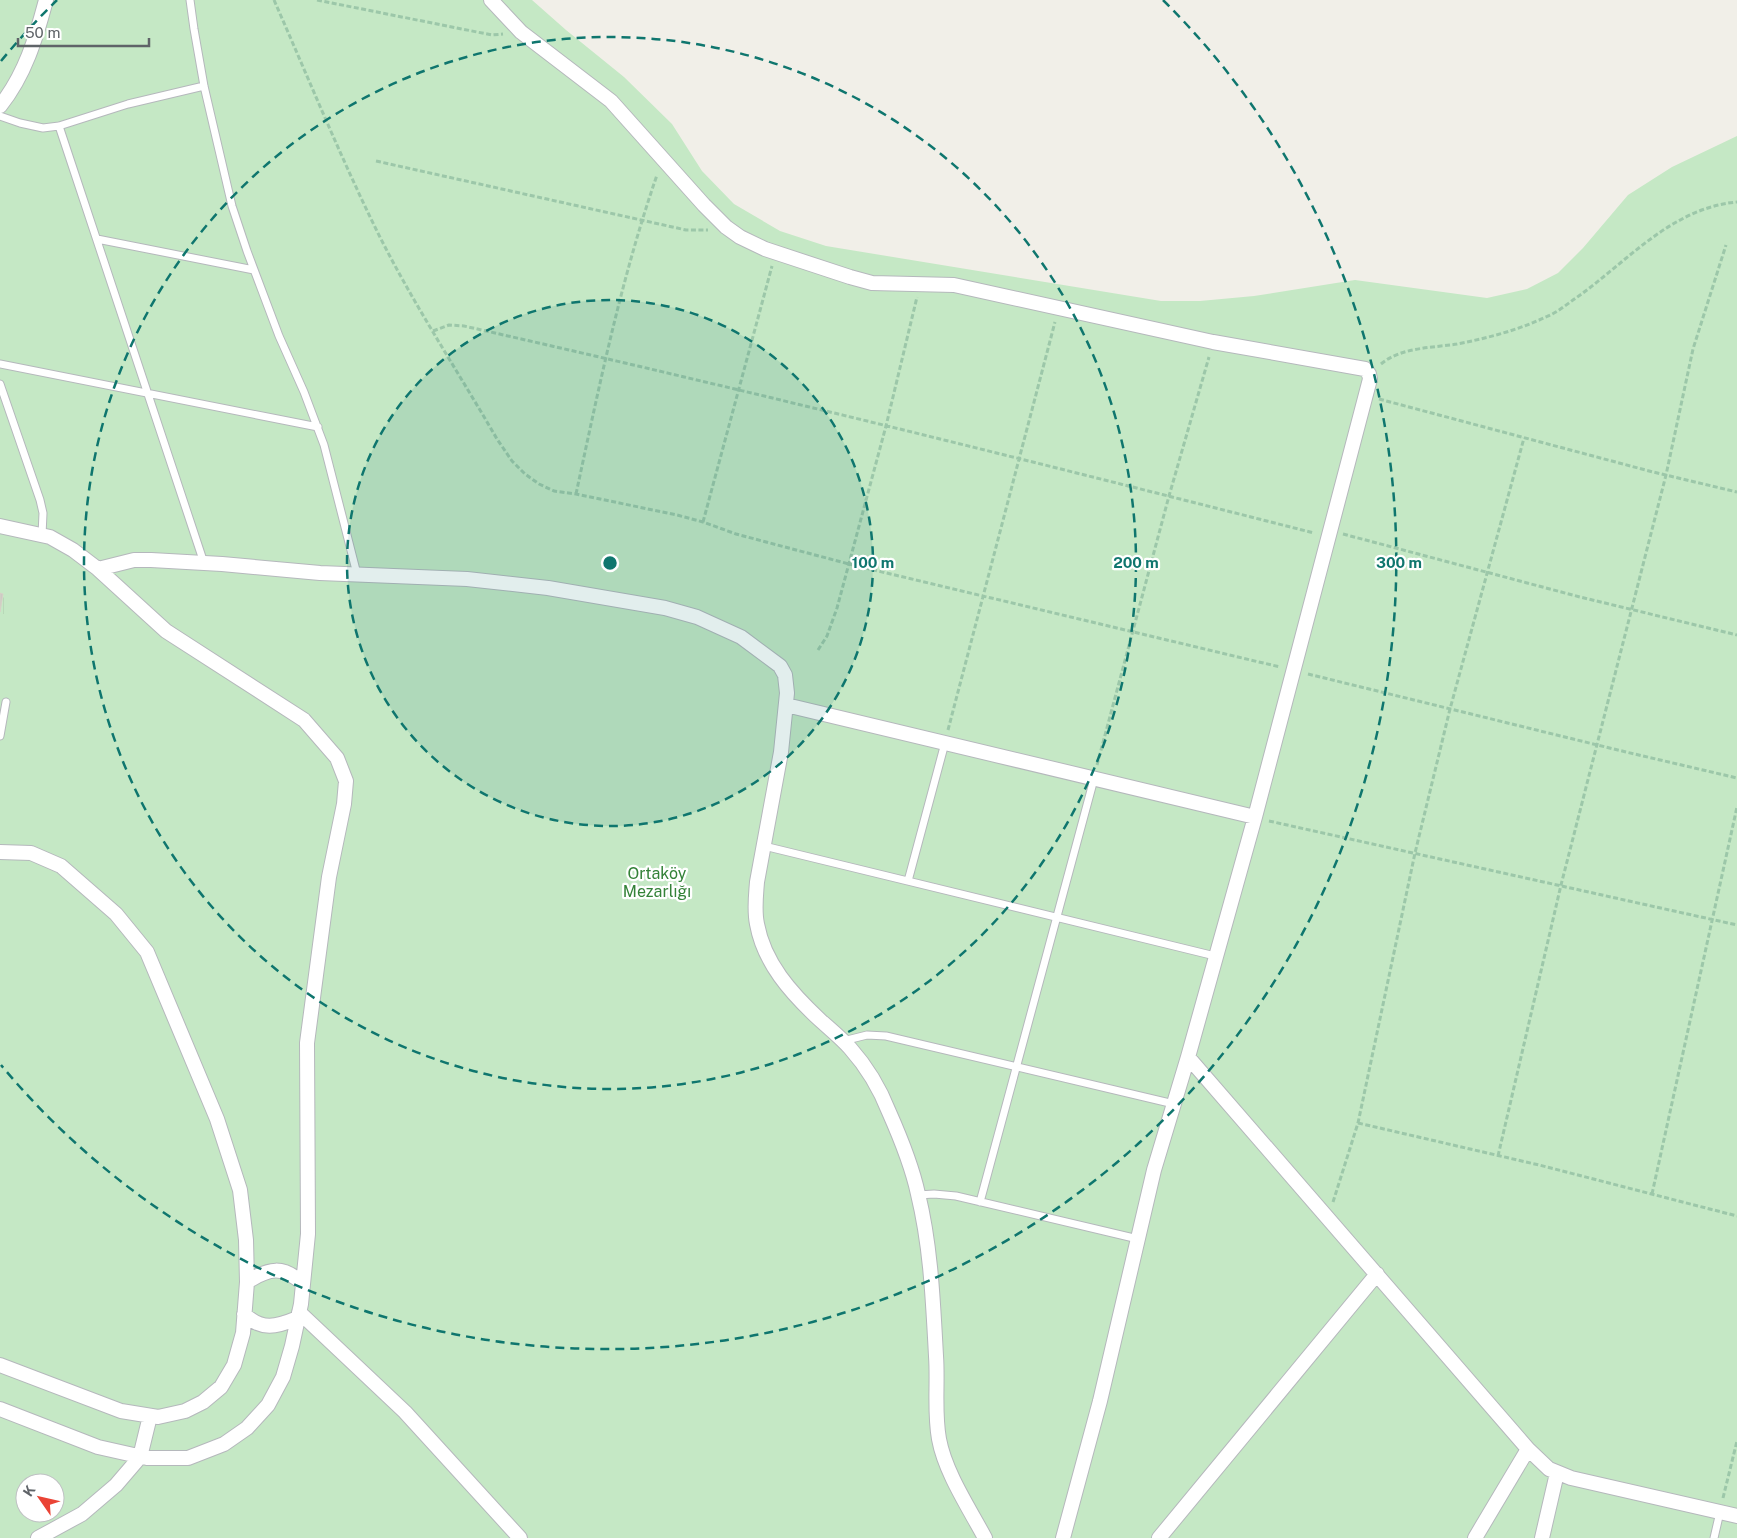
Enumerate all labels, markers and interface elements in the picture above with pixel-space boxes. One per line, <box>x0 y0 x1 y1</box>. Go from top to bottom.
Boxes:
scale bar <box>18 15 149 47</box>
text: 50 m <box>25 24 60 41</box>
centre of rings <box>601 554 619 572</box>
text: 100 m <box>852 554 894 571</box>
text: 200 m <box>1113 554 1159 571</box>
text: 300 m <box>1376 554 1422 571</box>
park label: Ortaköy Mezarlığı <box>623 864 691 901</box>
north arrow <box>15 1473 65 1523</box>
text: K <box>20 1482 39 1499</box>

